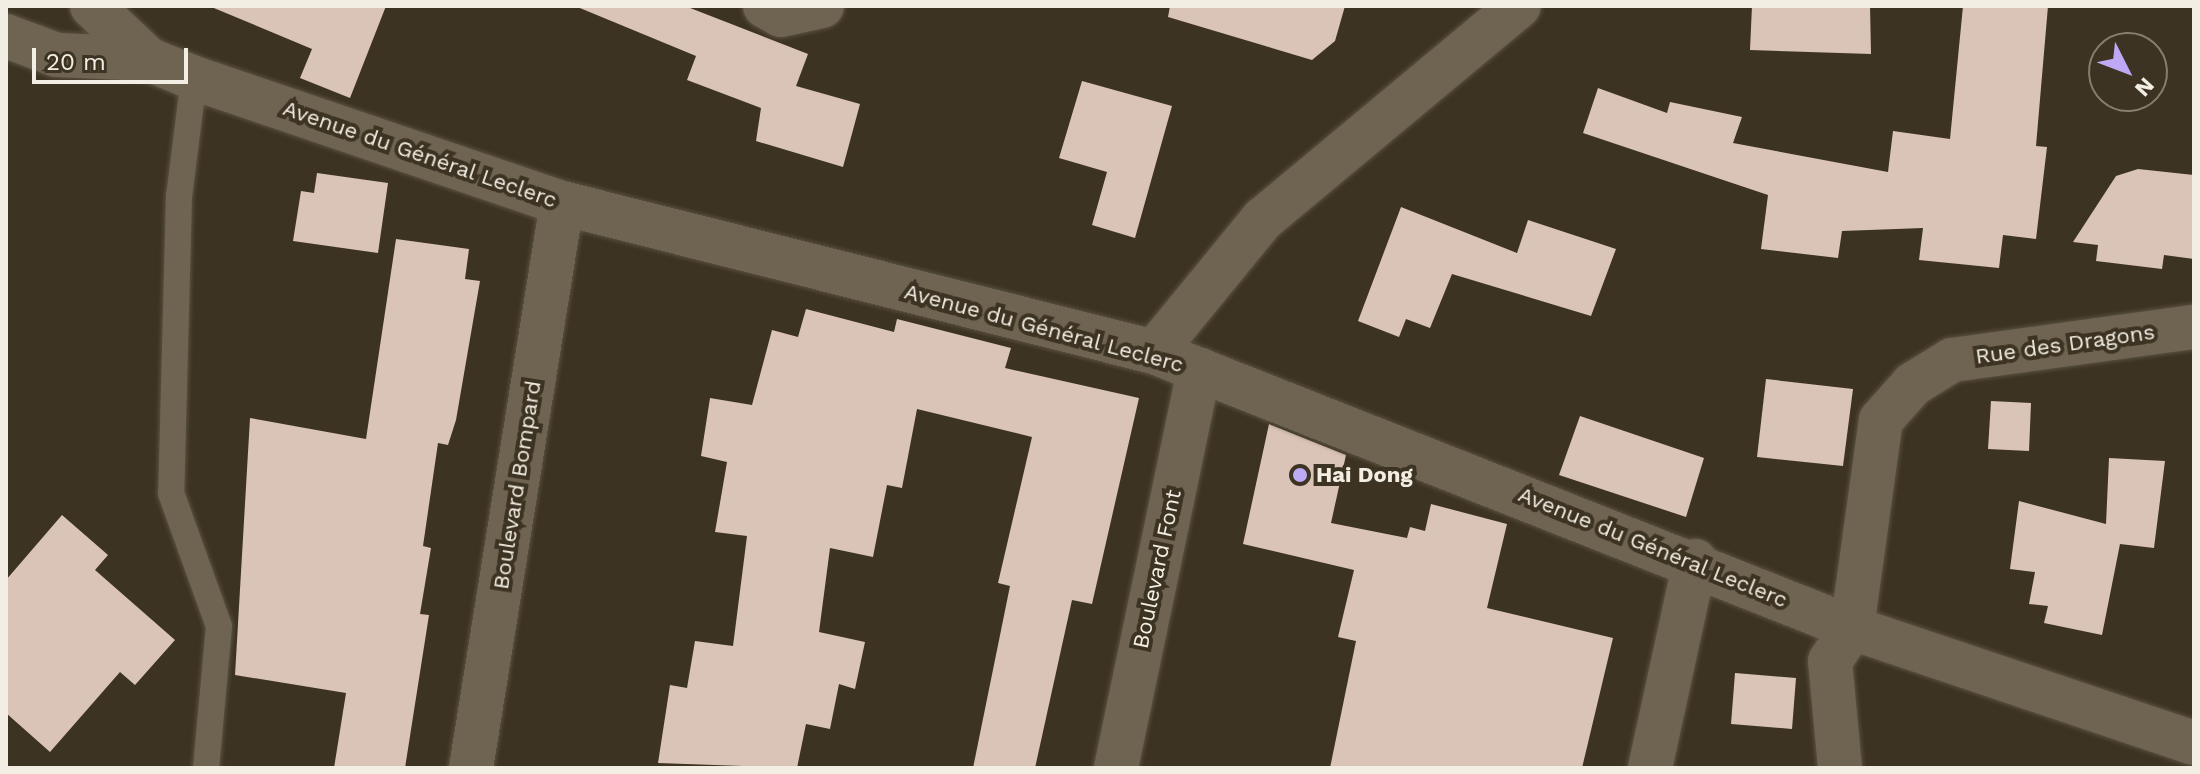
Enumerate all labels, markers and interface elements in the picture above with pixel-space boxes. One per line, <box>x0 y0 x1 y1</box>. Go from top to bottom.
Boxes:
scale bar <box>36 32 192 82</box>
north arrow <box>2088 32 2168 112</box>
text: 20 m <box>46 48 106 76</box>
text: N <box>2130 73 2159 101</box>
street label: Avenue du Général Leclerc <box>279 95 561 213</box>
street label: Avenue du Général Leclerc <box>901 278 1187 378</box>
street label: Rue des Dragons <box>1974 318 2156 370</box>
street label: Boulevard Bompard <box>487 379 547 591</box>
place label: Hai Dong <box>1316 462 1413 488</box>
marker: Hai Dong <box>1291 466 1309 484</box>
street label: Avenue du Général Leclerc <box>1514 481 1792 613</box>
street label: Boulevard Font <box>1127 487 1187 651</box>

